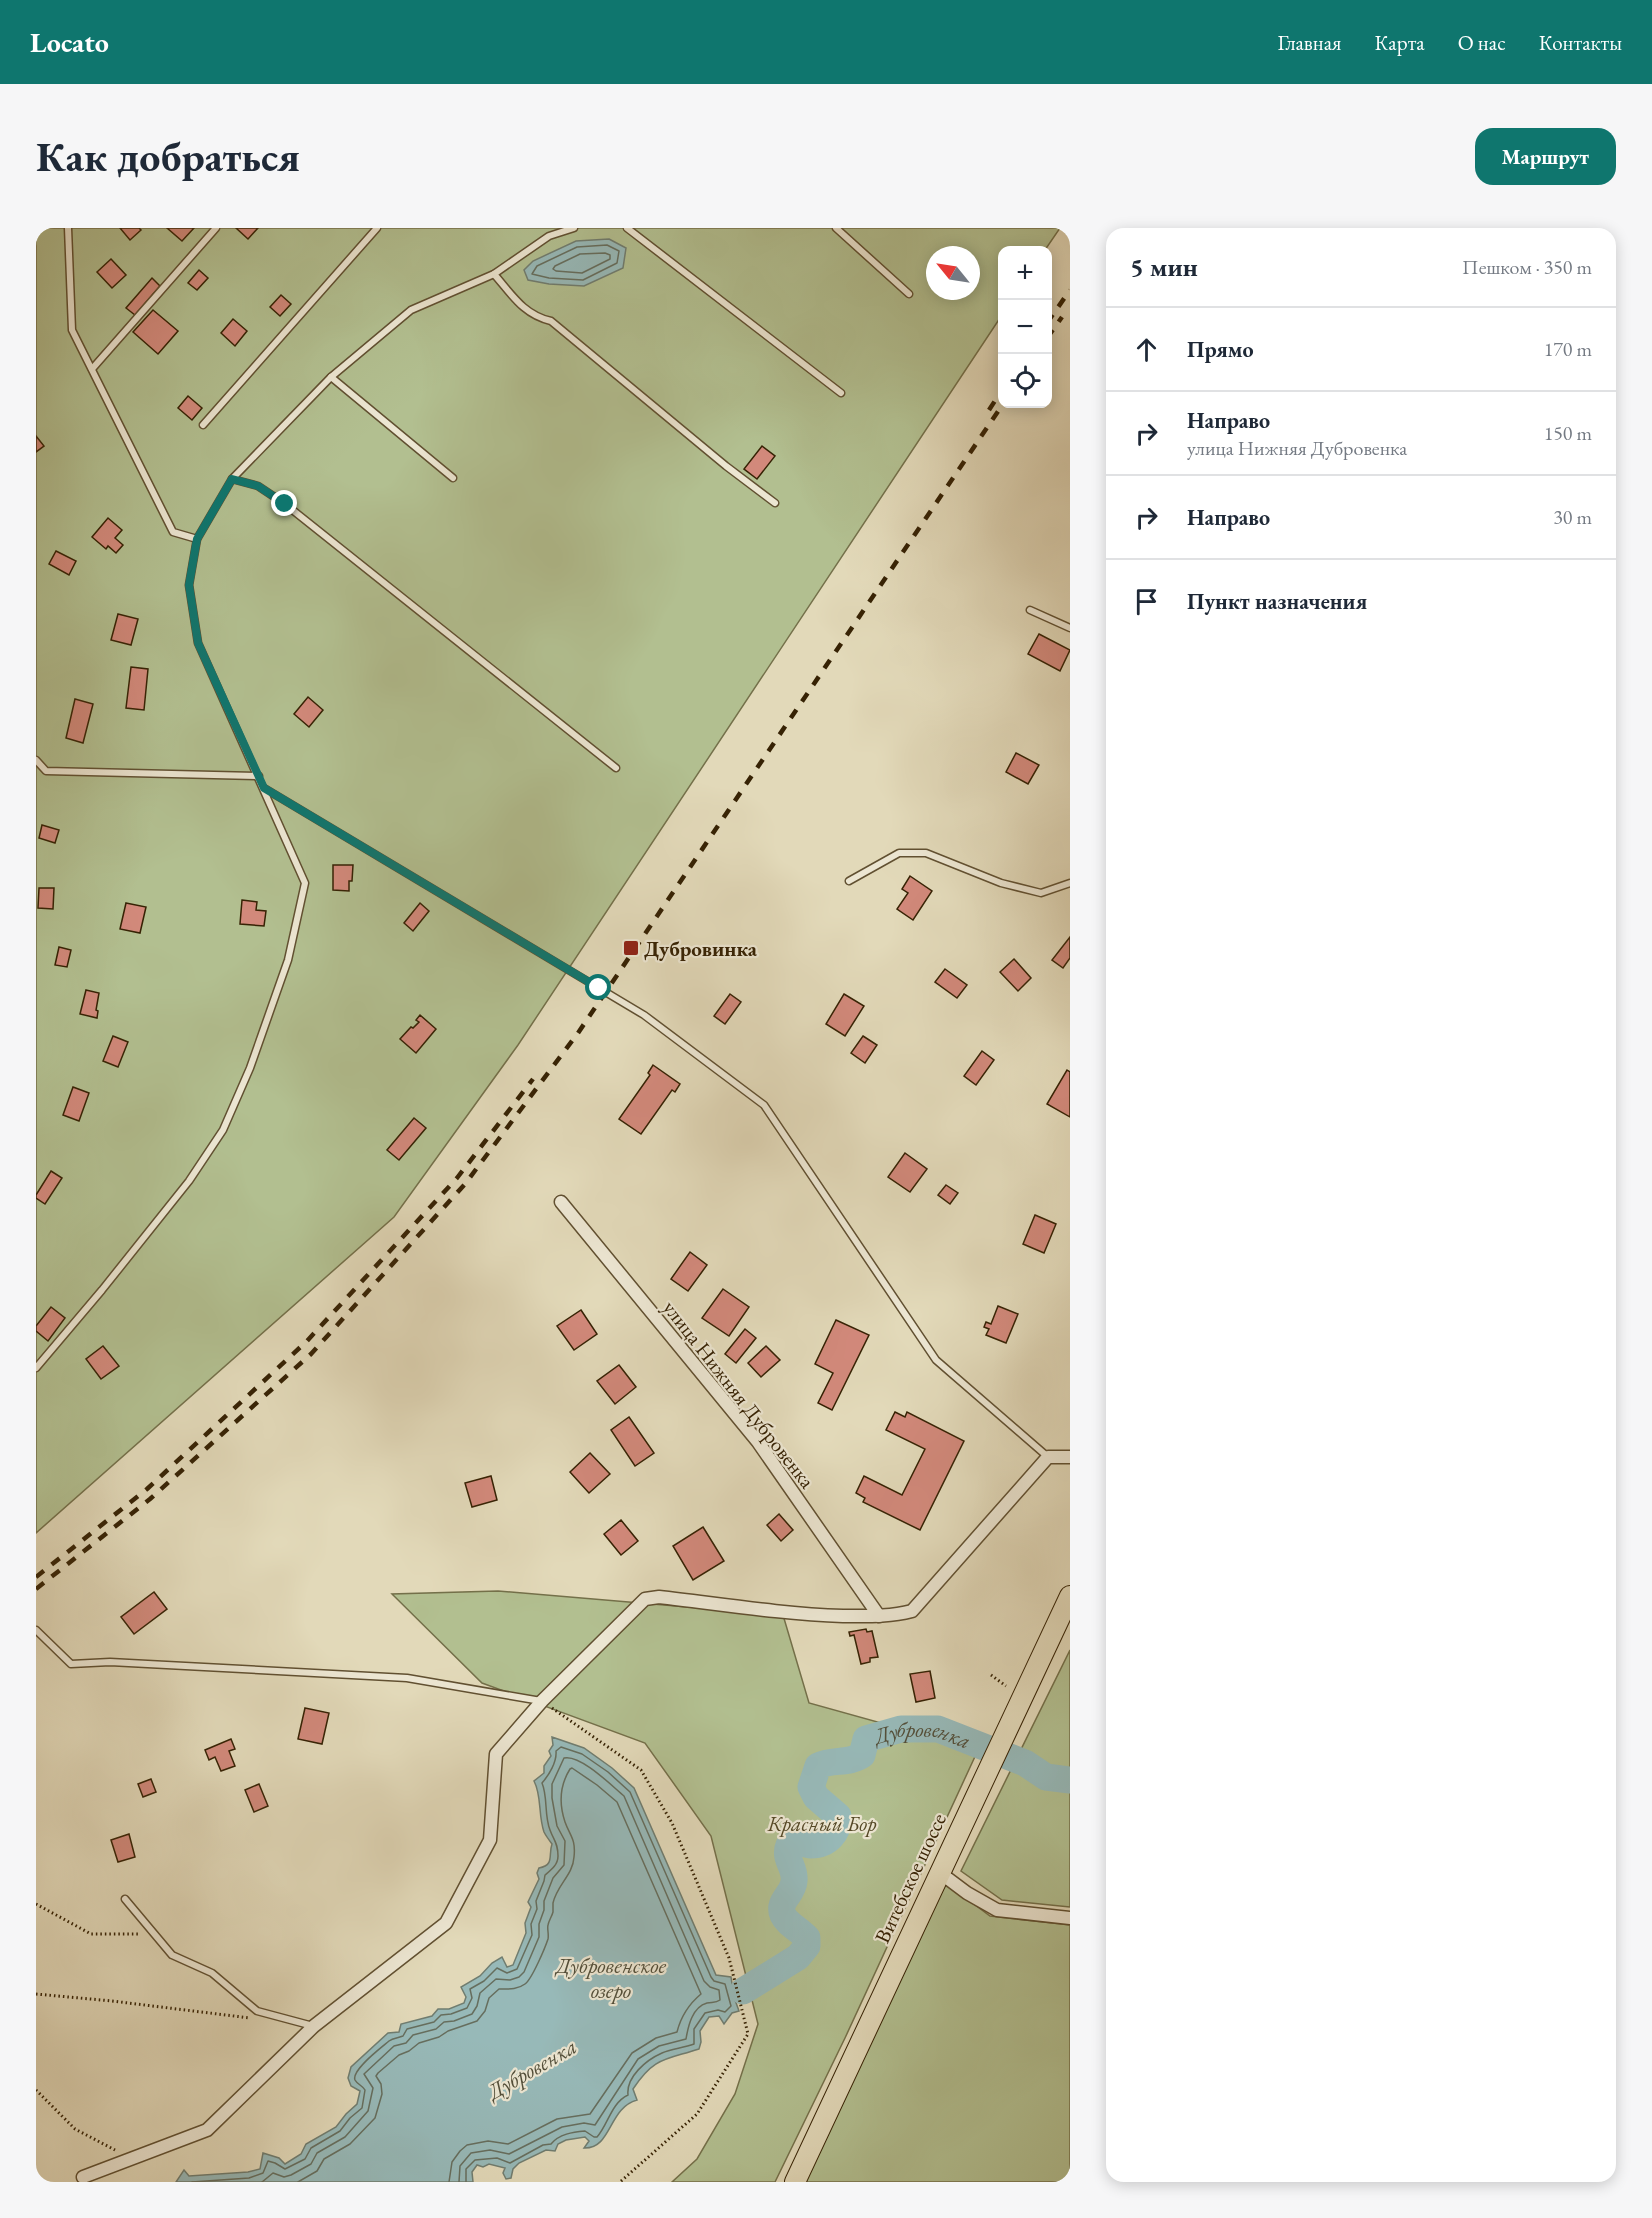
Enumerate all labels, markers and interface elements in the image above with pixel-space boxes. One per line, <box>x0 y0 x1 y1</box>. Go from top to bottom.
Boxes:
text: Locato <box>30 24 109 60</box>
text: Главная <box>1277 29 1341 56</box>
text: Карта <box>1374 29 1425 56</box>
text: О нас <box>1458 29 1506 56</box>
text: Контакты <box>1539 29 1622 56</box>
button: Маршрут <box>1475 128 1616 185</box>
text: Как добраться <box>36 129 300 184</box>
north arrow <box>926 246 980 300</box>
map controls <box>998 246 1052 408</box>
button: + <box>998 246 1052 300</box>
text: 5 мин <box>1130 250 1198 284</box>
text: Пешком · 350 m <box>1462 254 1592 280</box>
button: − <box>998 300 1052 354</box>
icon: ahead <box>1130 333 1163 366</box>
text: Прямо <box>1187 335 1254 364</box>
text: 170 m <box>1544 336 1592 362</box>
button: locate <box>998 354 1052 408</box>
text: Направо <box>1187 406 1270 435</box>
icon: right <box>1130 417 1163 450</box>
text: 150 m <box>1544 420 1592 446</box>
text: улица Нижняя Дубровенка <box>1187 435 1407 461</box>
route end <box>271 490 297 516</box>
icon: right <box>1130 501 1163 534</box>
text: Направо <box>1187 503 1270 532</box>
text: 30 m <box>1553 504 1592 530</box>
icon: arrive <box>1130 585 1163 618</box>
text: Пункт назначения <box>1187 587 1367 616</box>
place label: Дубровинка <box>644 935 758 962</box>
marker: Дубровинка <box>622 939 640 957</box>
route start <box>585 974 611 1000</box>
street label: улица Нижняя Дубровенка <box>657 1295 821 1494</box>
water label: Дубровенка <box>869 1715 975 1755</box>
street label: Витебское шоссе <box>868 1809 952 1947</box>
park label: Красный Бор <box>767 1810 877 1837</box>
water label: Дубровенское озеро <box>554 1951 667 2005</box>
water label: Дубровенка <box>480 2032 582 2107</box>

